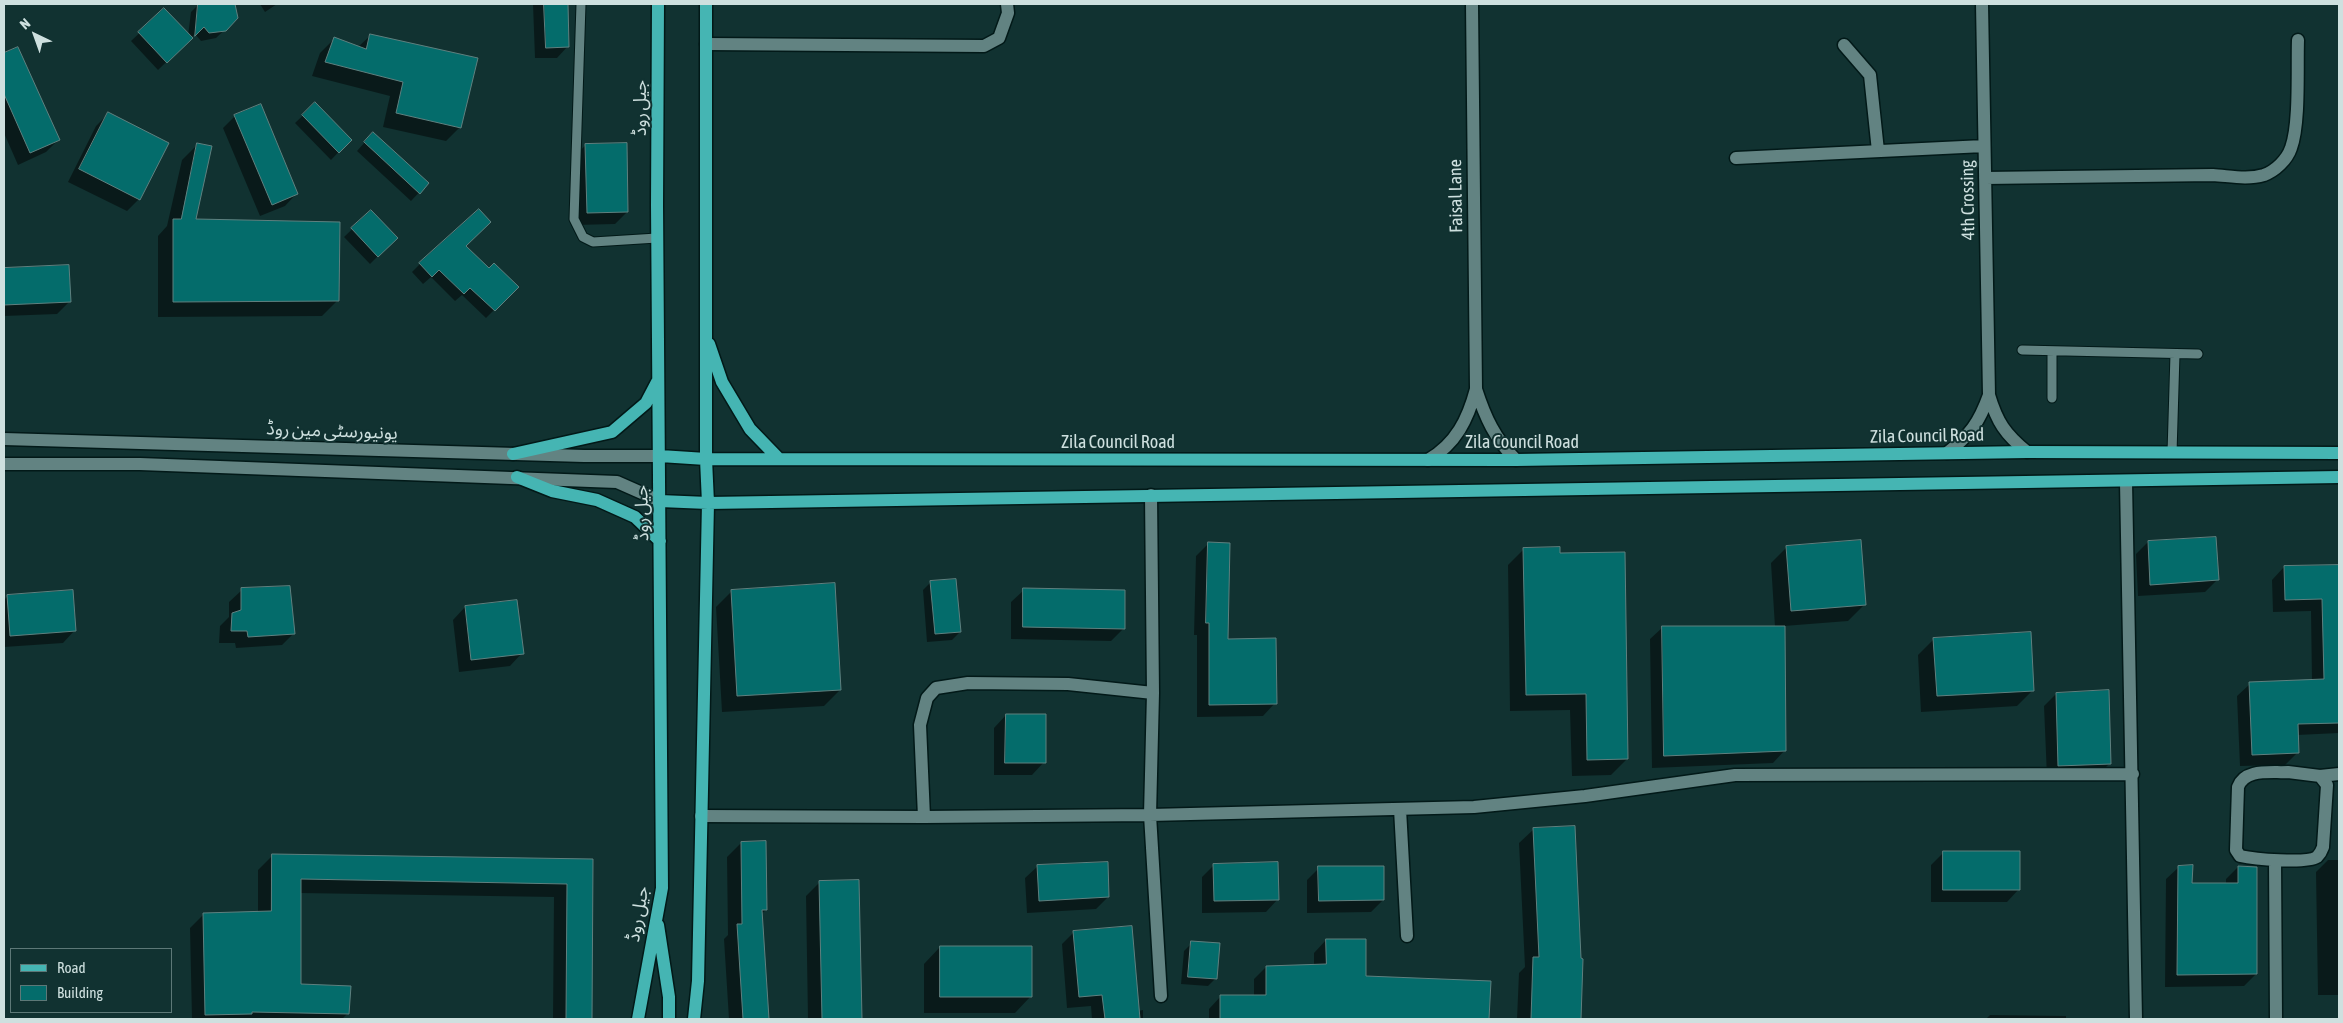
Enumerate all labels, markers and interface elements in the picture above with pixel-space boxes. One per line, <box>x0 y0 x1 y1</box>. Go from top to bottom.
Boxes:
north arrow <box>10 10 60 60</box>
text: N <box>17 15 33 33</box>
street label: جیل روڈ <box>629 80 651 136</box>
street label: Faisal Lane <box>1445 159 1467 233</box>
street label: 4th Crossing <box>1957 160 1979 240</box>
street label: یونیورسٹی مین روڈ <box>266 418 398 444</box>
street label: Zila Council Road <box>1870 424 1984 448</box>
street label: Zila Council Road <box>1061 431 1175 453</box>
street label: Zila Council Road <box>1465 431 1579 453</box>
street label: جیل روڈ <box>631 485 653 541</box>
street label: جیل روڈ <box>622 884 654 944</box>
legend <box>10 948 172 1013</box>
text: Road <box>57 959 86 976</box>
text: Building <box>57 984 103 1001</box>

